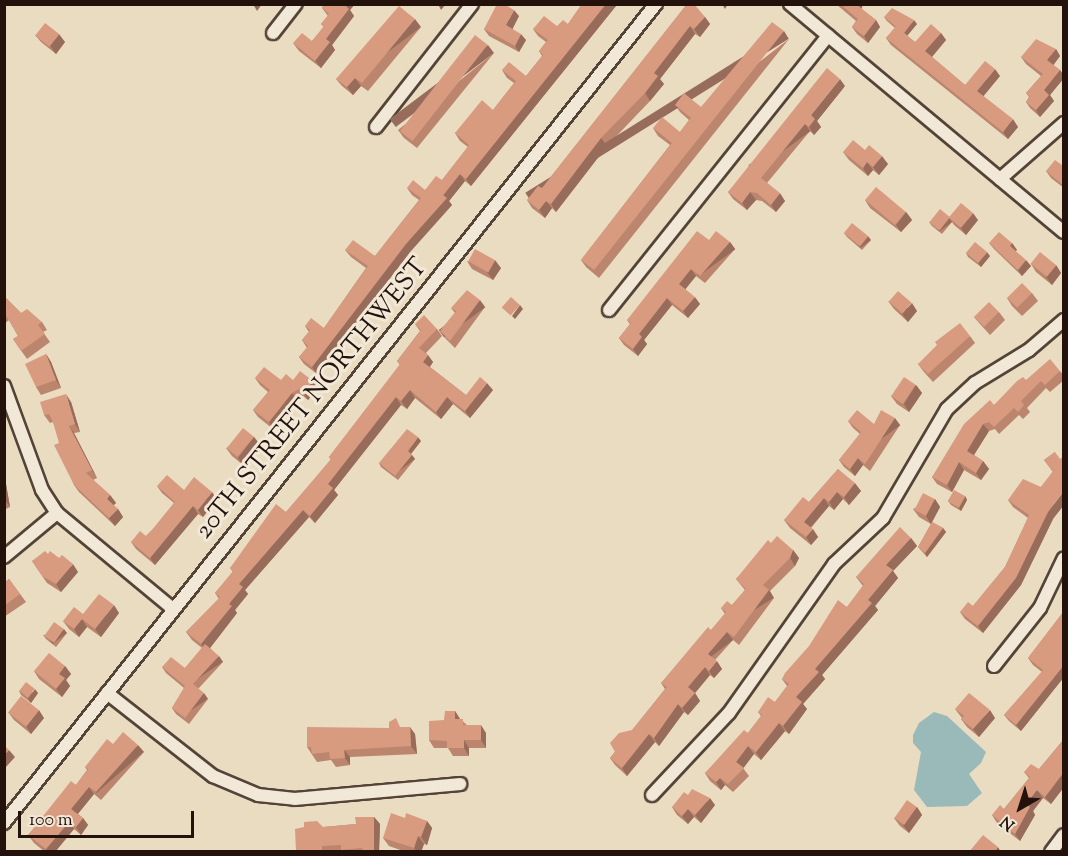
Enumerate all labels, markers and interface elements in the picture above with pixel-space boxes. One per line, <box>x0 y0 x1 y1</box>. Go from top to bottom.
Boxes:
street label: 20TH STREET NORTHWEST <box>189 252 435 546</box>
north arrow <box>990 778 1050 838</box>
scale bar <box>21 799 196 837</box>
text: 100 m <box>29 808 73 834</box>
text: N <box>996 809 1021 835</box>

